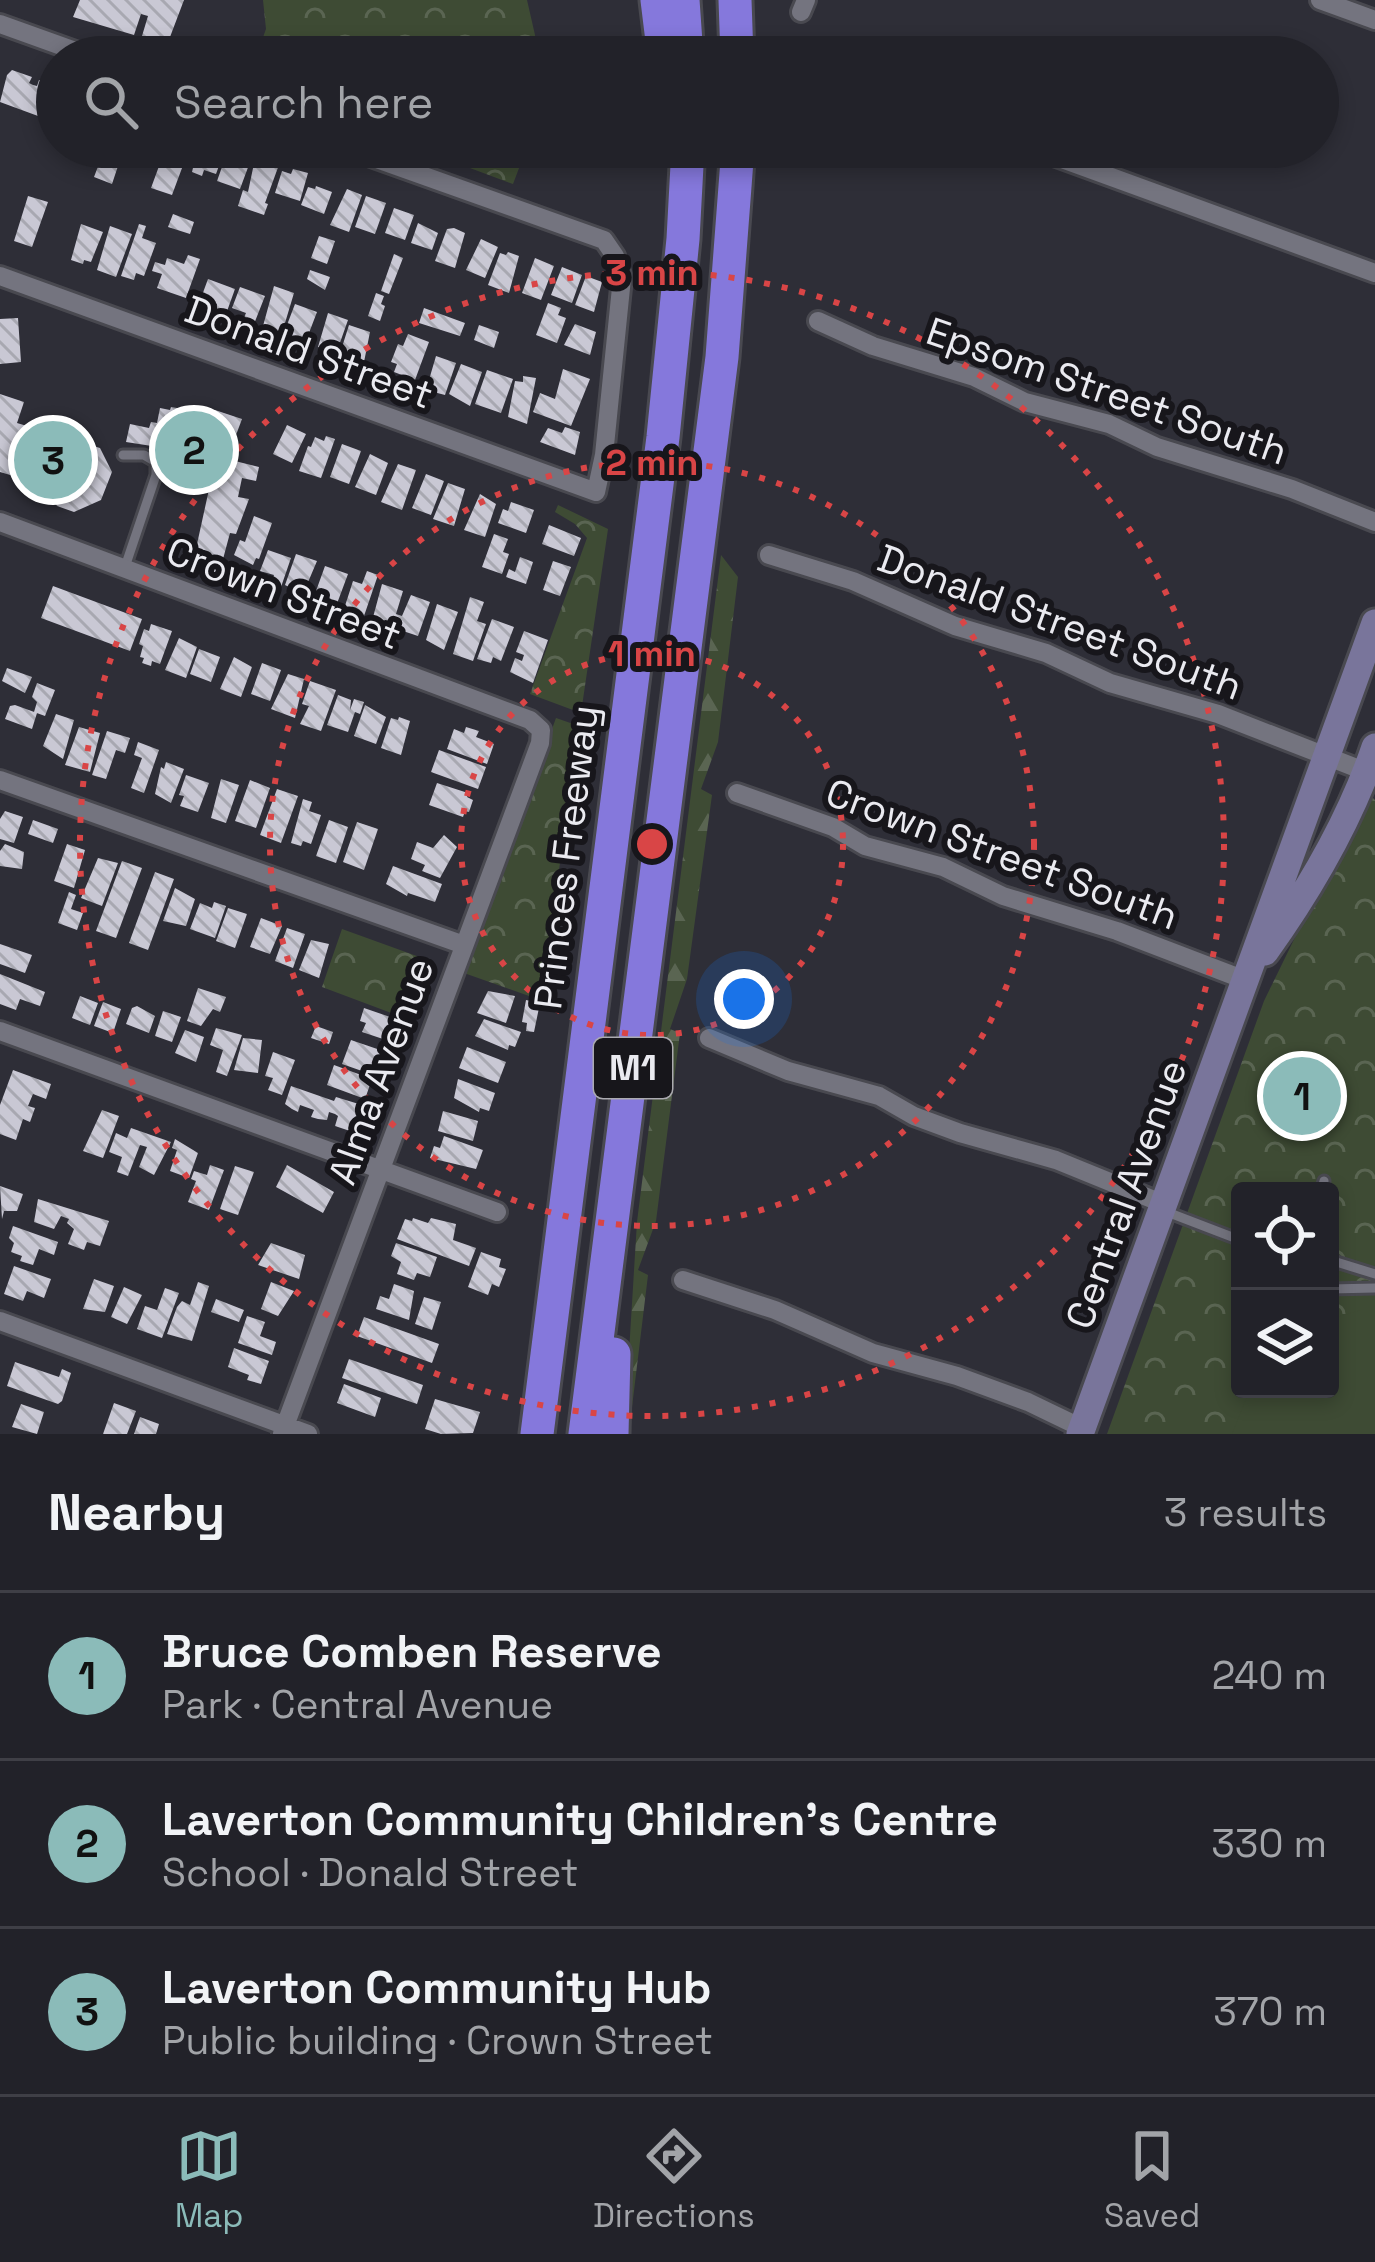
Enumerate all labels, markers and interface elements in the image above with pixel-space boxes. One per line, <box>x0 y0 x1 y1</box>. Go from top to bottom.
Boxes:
search box <box>36 36 1339 168</box>
icon: search <box>78 69 144 135</box>
text: Search here <box>174 74 433 131</box>
text: 3 min <box>605 250 699 296</box>
street label: Donald Street <box>178 284 440 420</box>
street label: Epsom Street South <box>920 306 1294 476</box>
pin: 2 <box>155 405 233 495</box>
pin: 3 <box>14 415 92 505</box>
text: 2 min <box>605 440 699 486</box>
street label: Crown Street <box>160 526 408 660</box>
street label: Donald Street South <box>871 533 1249 711</box>
text: 1 min <box>608 631 696 677</box>
street label: Princes Freeway <box>523 702 609 1012</box>
street label: Crown Street South <box>819 768 1185 940</box>
centre of rings <box>631 823 673 865</box>
street label: Alma Avenue <box>317 951 445 1191</box>
your location <box>714 969 774 1029</box>
road number: M1 <box>594 1038 672 1098</box>
pin: 1 <box>1263 1051 1341 1141</box>
street label: Central Avenue <box>1055 1053 1197 1335</box>
map controls <box>1231 1182 1339 1398</box>
button: locate <box>1231 1182 1339 1290</box>
button: layers <box>1231 1290 1339 1398</box>
text: Nearby <box>48 1480 225 1545</box>
text: 3 results <box>1164 1488 1327 1537</box>
text: Bruce Comben Reserve <box>162 1623 662 1680</box>
text: 1 <box>78 1651 96 1700</box>
text: 240 m <box>1212 1651 1327 1700</box>
text: Park · Central Avenue <box>162 1680 553 1729</box>
text: Laverton Community Children’s Centre <box>162 1791 998 1848</box>
text: 2 <box>75 1819 99 1868</box>
text: 330 m <box>1211 1819 1327 1868</box>
text: School · Donald Street <box>162 1848 578 1897</box>
text: Laverton Community Hub <box>162 1959 711 2016</box>
text: 3 <box>75 1987 99 2036</box>
text: 370 m <box>1213 1987 1327 2036</box>
text: Public building · Crown Street <box>162 2016 713 2065</box>
tab: Map <box>175 2123 243 2237</box>
tab: Directions <box>593 2123 755 2237</box>
tab: Saved <box>1104 2123 1200 2237</box>

